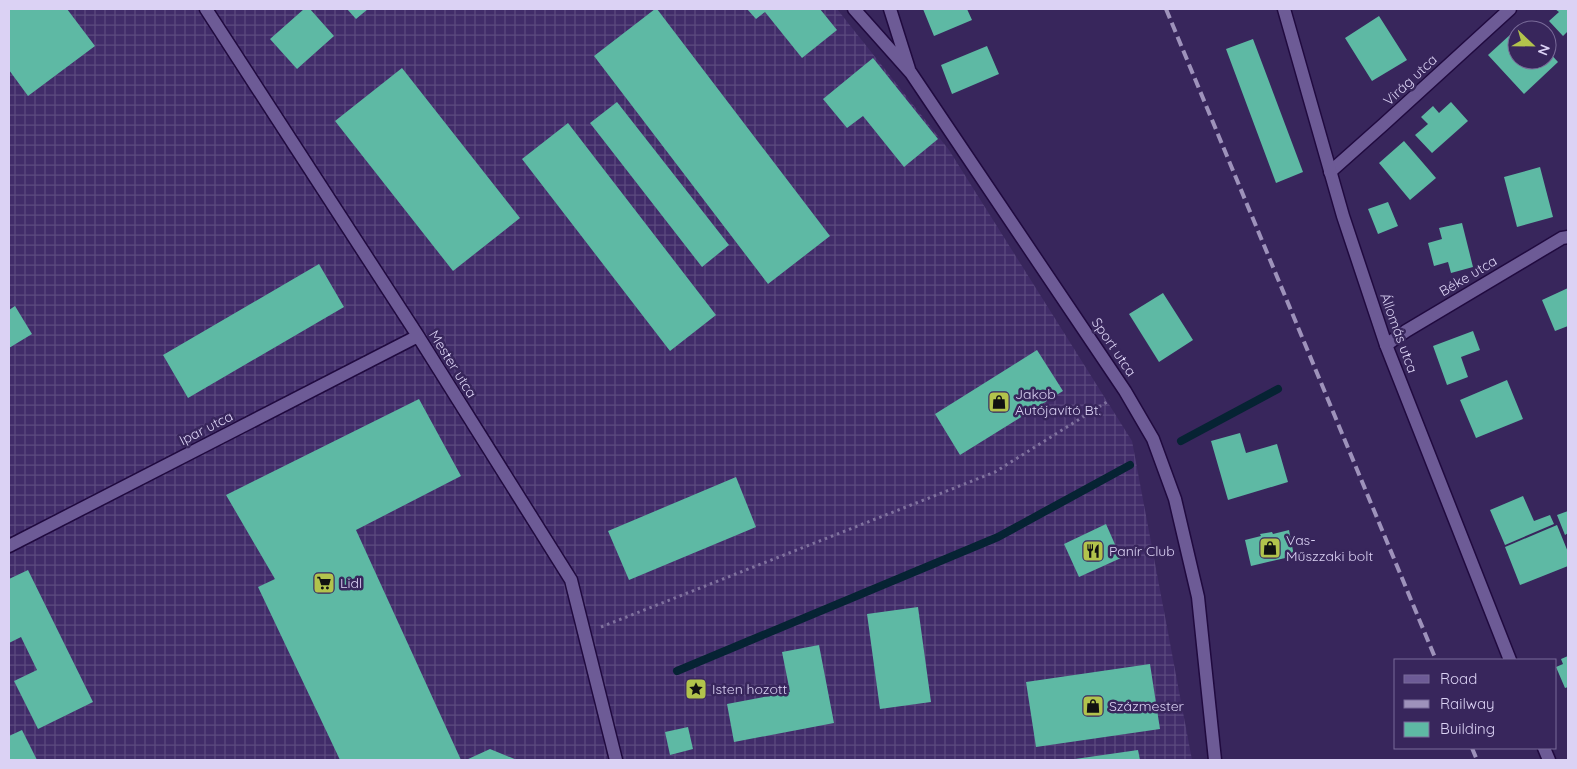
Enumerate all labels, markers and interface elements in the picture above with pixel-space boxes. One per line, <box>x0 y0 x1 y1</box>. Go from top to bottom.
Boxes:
north arrow <box>1507 20 1557 70</box>
text: N <box>1534 42 1554 58</box>
street label: Virág utca <box>1379 51 1441 109</box>
street label: Béke utca <box>1436 252 1500 300</box>
street label: Állomás utca <box>1376 291 1422 375</box>
street label: Sport utca <box>1088 314 1140 380</box>
street label: Mester utca <box>425 327 481 401</box>
place label: Jakob Autójavító Bt. <box>1015 385 1101 419</box>
shop icon: Jakob Autójavító Bt. <box>987 390 1011 414</box>
street label: Ipar utca <box>176 407 236 449</box>
place label: Vas- Műszzaki bolt <box>1286 531 1373 565</box>
shop icon: Vas- Műszzaki bolt <box>1258 536 1282 560</box>
restaurant icon: Panír Club <box>1081 539 1105 563</box>
place label: Panír Club <box>1109 542 1175 560</box>
supermarket icon: Lidl <box>312 571 336 595</box>
place label: Lidl <box>340 574 362 592</box>
legend <box>1394 659 1557 749</box>
text: Road <box>1440 669 1477 688</box>
place icon: Isten hozott <box>684 677 708 701</box>
place label: Isten hozott <box>712 680 788 698</box>
shop icon: Százmester <box>1081 694 1105 718</box>
text: Railway <box>1440 694 1495 713</box>
place label: Százmester <box>1109 697 1185 715</box>
text: Building <box>1440 719 1495 738</box>

